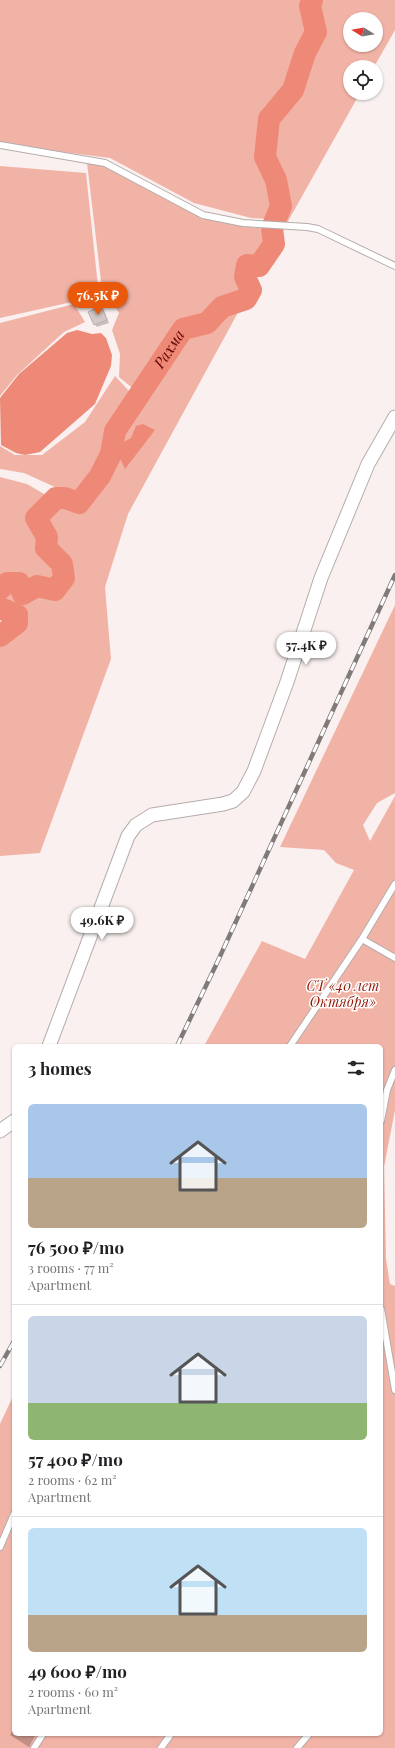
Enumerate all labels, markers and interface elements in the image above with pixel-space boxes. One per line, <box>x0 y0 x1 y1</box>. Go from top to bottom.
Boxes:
north arrow <box>343 12 383 52</box>
map controls <box>343 12 383 100</box>
button: locate <box>343 60 383 100</box>
pin: 76.5K ₽ <box>61 282 135 316</box>
text: 76.5K ₽ <box>77 286 119 303</box>
water label: Рахма <box>148 325 189 372</box>
pin: 57.4K ₽ <box>269 632 343 666</box>
text: 57.4K ₽ <box>285 636 327 653</box>
pin: 49.6K ₽ <box>65 907 139 941</box>
text: 49.6K ₽ <box>80 911 124 928</box>
park label: СТ «40 лет Октября» <box>307 976 379 1011</box>
text: 3 homes <box>28 1057 92 1079</box>
icon: filters <box>345 1057 367 1079</box>
icon: home <box>162 1130 234 1202</box>
text: 76 500 ₽/mo <box>28 1236 124 1258</box>
text: 3 rooms · 77 m² <box>28 1259 114 1276</box>
text: Apartment <box>28 1276 91 1293</box>
icon: home <box>162 1342 234 1414</box>
text: 57 400 ₽/mo <box>28 1448 123 1470</box>
text: 2 rooms · 62 m² <box>28 1471 117 1488</box>
text: Apartment <box>28 1488 91 1505</box>
icon: home <box>162 1554 234 1626</box>
text: 49 600 ₽/mo <box>28 1660 127 1682</box>
text: 2 rooms · 60 m² <box>28 1683 118 1700</box>
text: Apartment <box>28 1700 91 1717</box>

